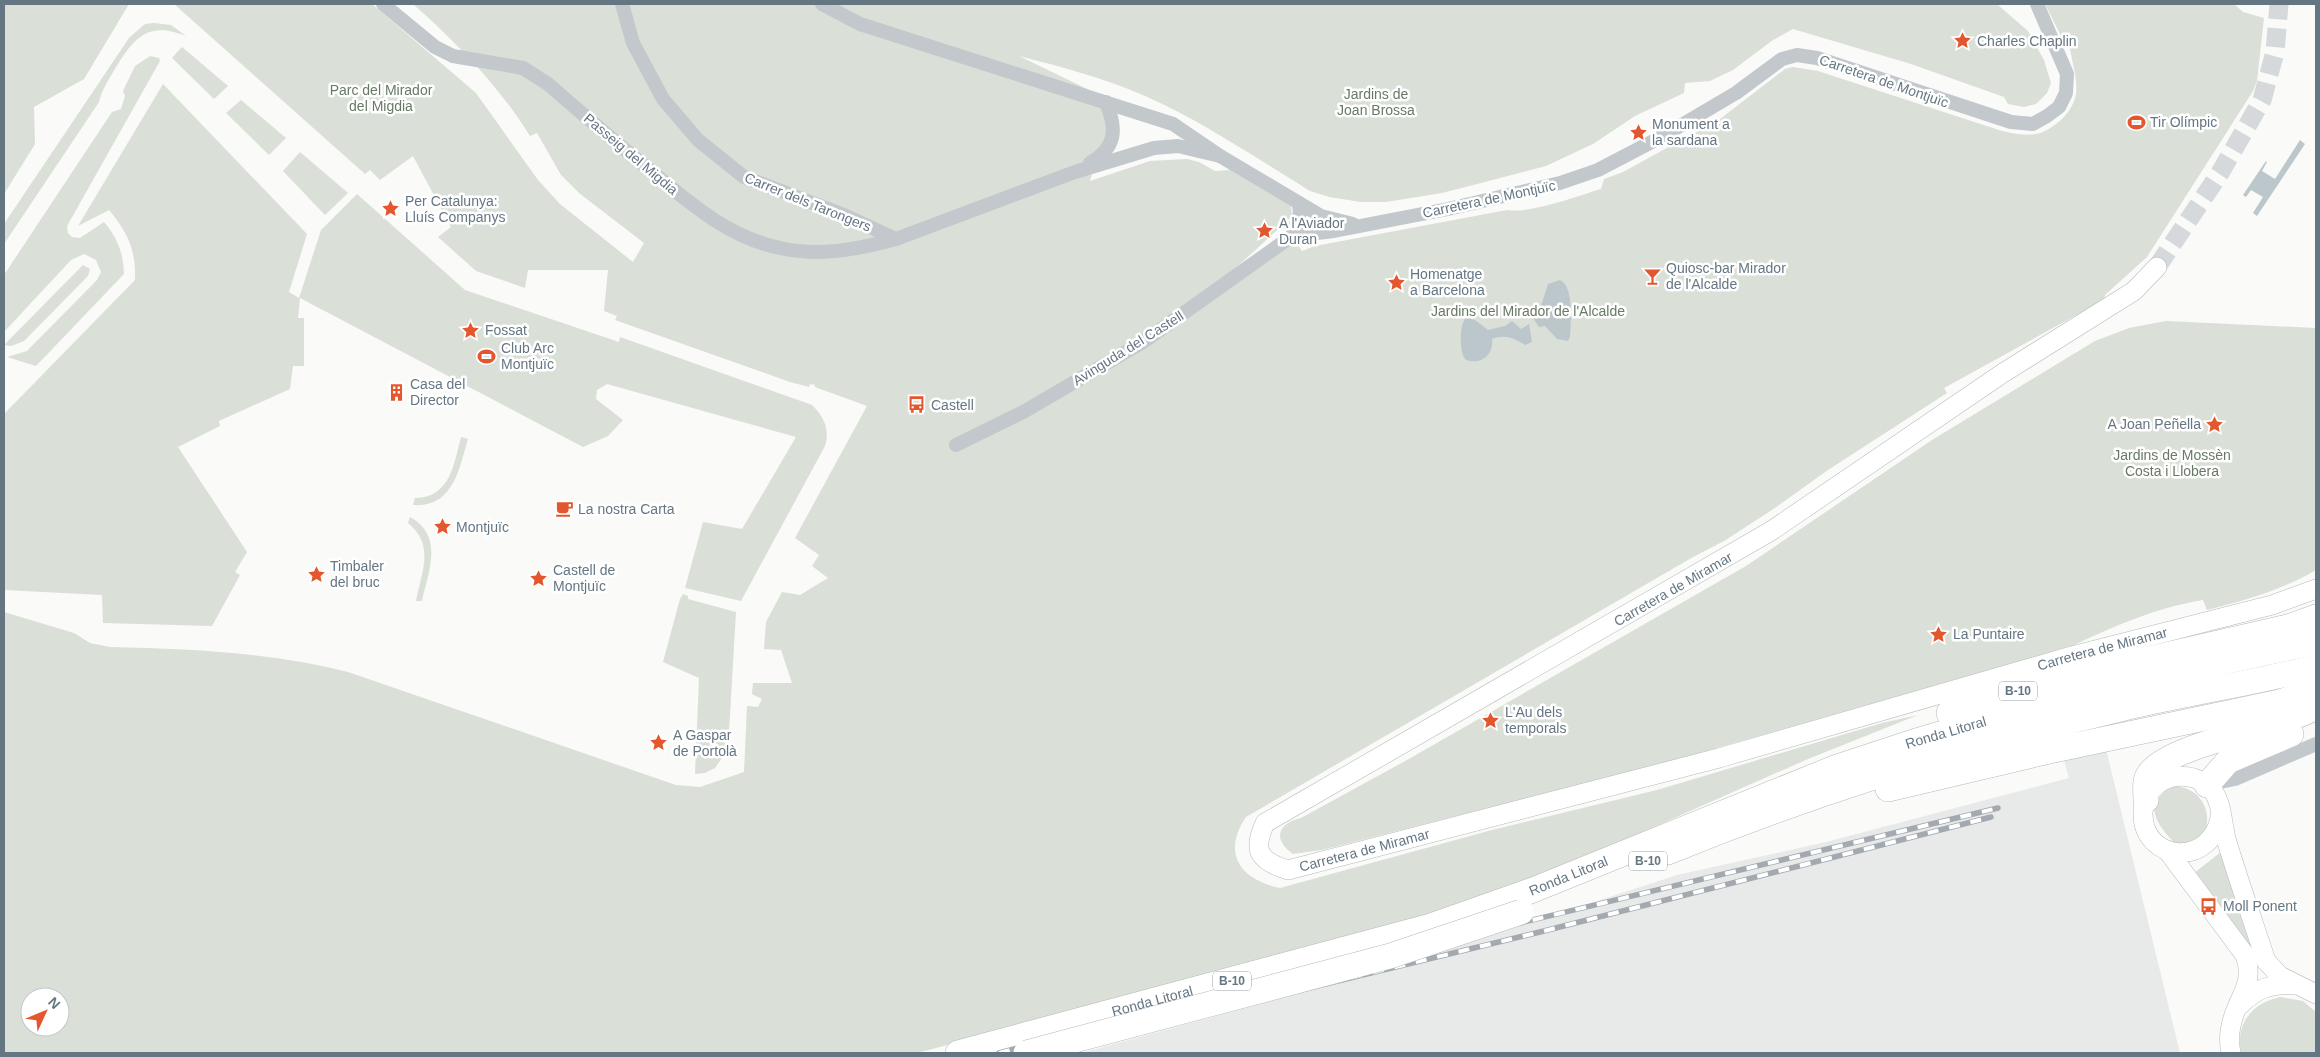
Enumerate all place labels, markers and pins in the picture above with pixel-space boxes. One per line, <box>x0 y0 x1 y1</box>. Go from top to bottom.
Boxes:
place icon: Charles Chaplin <box>1953 31 1973 51</box>
place label: Charles Chaplin <box>1977 33 2077 49</box>
sports icon: Tir Olímpic <box>2126 112 2146 132</box>
place label: Tir Olímpic <box>2150 114 2217 130</box>
place label: Monument a la sardana <box>1652 116 1730 148</box>
place icon: Monument a la sardana <box>1628 122 1648 142</box>
place label: Per Catalunya: Lluís Companys <box>405 193 505 225</box>
place icon: Per Catalunya: Lluís Companys <box>381 199 401 219</box>
place label: A l'Aviador Duran <box>1279 215 1345 247</box>
place icon: A l'Aviador Duran <box>1255 221 1275 241</box>
place label: Quiosc-bar Mirador de l'Alcalde <box>1666 260 1786 292</box>
place label: Homenatge a Barcelona <box>1410 266 1485 298</box>
bar icon: Quiosc-bar Mirador de l'Alcalde <box>1642 266 1662 286</box>
place icon: Homenatge a Barcelona <box>1386 272 1406 292</box>
place icon: Fossat <box>461 320 481 340</box>
place label: Fossat <box>485 322 527 338</box>
place label: Club Arc Montjuïc <box>501 340 554 372</box>
sports icon: Club Arc Montjuïc <box>477 346 497 366</box>
place label: Casa del Director <box>410 376 465 408</box>
building icon: Casa del Director <box>386 382 406 402</box>
bus stop icon: Castell <box>907 395 927 415</box>
place label: Castell <box>931 397 974 413</box>
place icon: A Joan Peñella <box>2205 414 2225 434</box>
place label: A Joan Peñella <box>2108 416 2201 432</box>
cafe icon: La nostra Carta <box>554 499 574 519</box>
place label: La nostra Carta <box>578 501 675 517</box>
place icon: Montjuïc <box>432 517 452 537</box>
place label: Montjuïc <box>456 519 509 535</box>
place label: Timbaler del bruc <box>330 558 384 590</box>
place label: Castell de Montjuïc <box>553 562 615 594</box>
place icon: Timbaler del bruc <box>306 564 326 584</box>
place icon: Castell de Montjuïc <box>529 568 549 588</box>
place icon: La Puntaire <box>1929 624 1949 644</box>
place label: La Puntaire <box>1953 626 2025 642</box>
place label: L'Au dels temporals <box>1505 704 1566 736</box>
place icon: L'Au dels temporals <box>1481 710 1501 730</box>
place label: A Gaspar de Portolà <box>673 727 737 759</box>
place icon: A Gaspar de Portolà <box>649 733 669 753</box>
bus stop icon: Moll Ponent <box>2199 896 2219 916</box>
place label: Moll Ponent <box>2223 898 2297 914</box>

